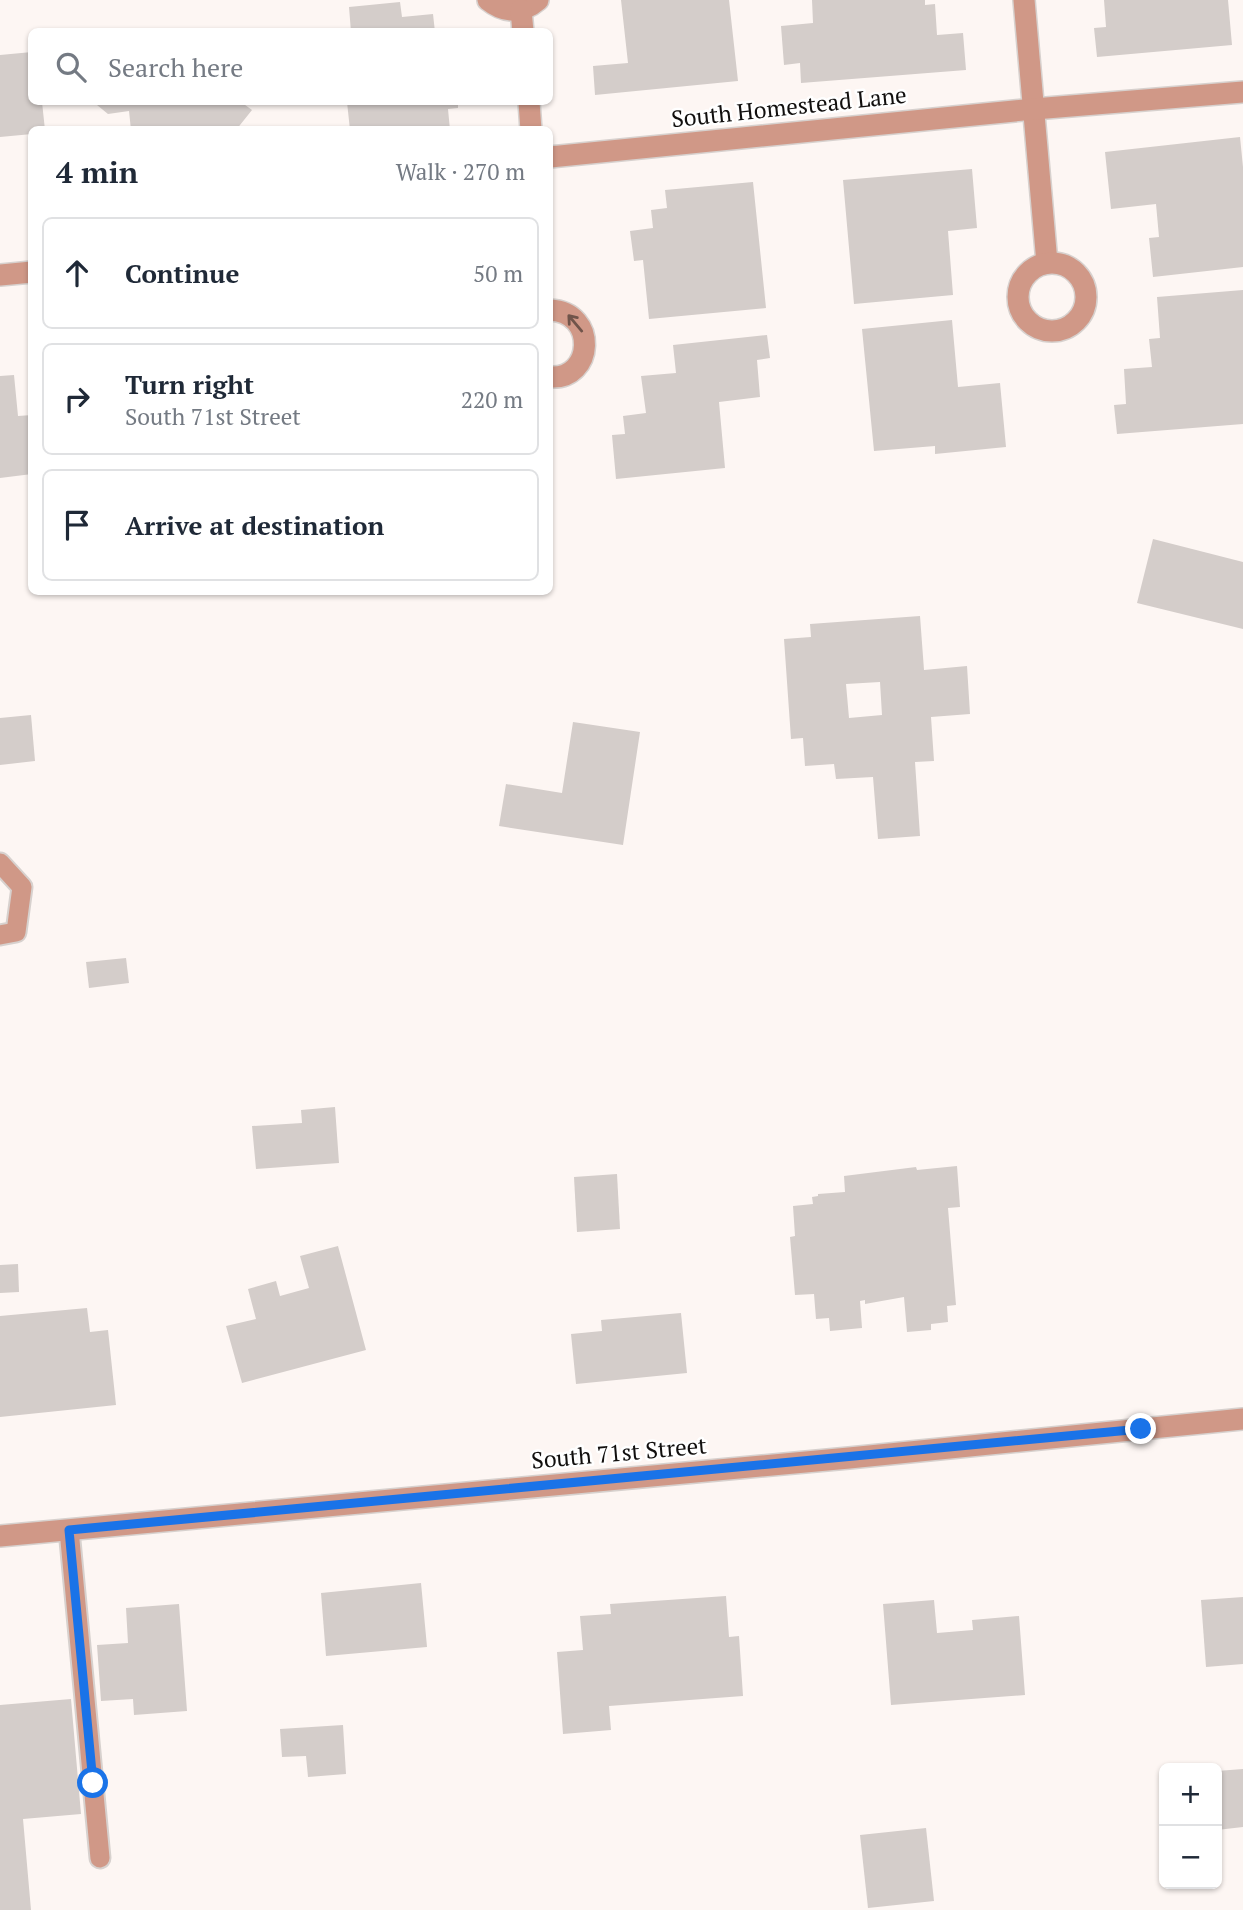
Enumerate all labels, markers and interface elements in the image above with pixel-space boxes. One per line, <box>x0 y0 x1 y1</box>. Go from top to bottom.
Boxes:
search box <box>28 28 553 105</box>
icon: search <box>52 48 90 86</box>
text: Search here <box>108 50 243 84</box>
street label: South Homestead Lane <box>670 79 908 134</box>
text: 4 min <box>56 152 138 192</box>
text: Walk · 270 m <box>396 156 525 187</box>
icon: ahead <box>58 254 96 292</box>
text: Continue <box>125 256 239 290</box>
text: 50 m <box>473 258 523 289</box>
one-way arrow <box>568 314 584 332</box>
text: Turn right <box>125 367 254 401</box>
icon: right <box>58 380 96 418</box>
text: 220 m <box>461 384 523 415</box>
text: South 71st Street <box>125 401 301 432</box>
icon: arrive <box>58 506 96 544</box>
text: Arrive at destination <box>125 508 384 542</box>
route end <box>1125 1413 1156 1444</box>
street label: South 71st Street <box>530 1429 708 1476</box>
map controls <box>1159 1763 1222 1889</box>
button: + <box>1159 1763 1222 1826</box>
route start <box>77 1767 108 1798</box>
button: − <box>1159 1826 1222 1889</box>

